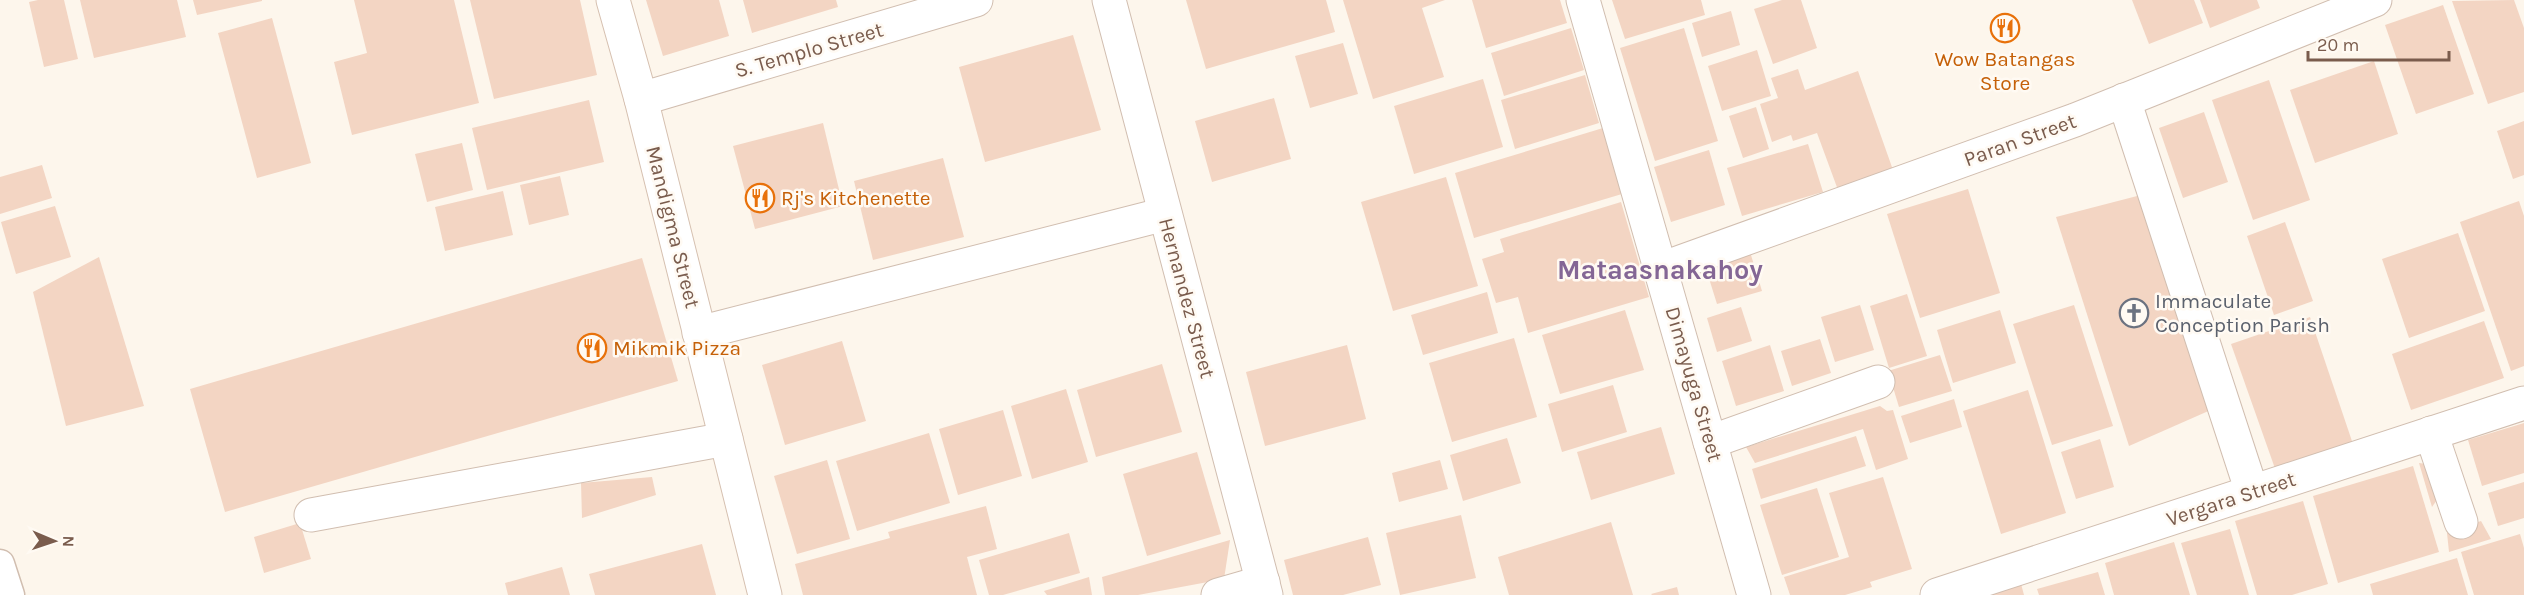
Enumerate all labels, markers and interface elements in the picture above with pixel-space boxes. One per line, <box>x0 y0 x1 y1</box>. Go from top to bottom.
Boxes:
restaurant icon: Wow Batangas Store <box>1989 12 2021 44</box>
street label: S. Templo Street <box>732 17 886 83</box>
scale bar <box>2308 24 2449 62</box>
text: 20 m <box>2317 34 2359 56</box>
place label: Wow Batangas Store <box>1935 47 2075 95</box>
street label: Paran Street <box>1961 109 2079 171</box>
street label: Mandigma Street <box>641 143 705 311</box>
restaurant icon: Rj's Kitchenette <box>744 182 776 214</box>
place label: Rj's Kitchenette <box>781 186 931 210</box>
street label: Hernandez Street <box>1154 215 1220 381</box>
district label: Mataasnakahoy <box>1557 254 1763 286</box>
place label: Immaculate Conception Parish <box>2155 289 2330 337</box>
church icon: Immaculate Conception Parish <box>2118 297 2150 329</box>
street label: Dimayuga Street <box>1660 304 1728 464</box>
restaurant icon: Mikmik Pizza <box>576 332 608 364</box>
place label: Mikmik Pizza <box>613 336 741 360</box>
street label: Vergara Street <box>2163 467 2299 531</box>
north arrow <box>24 511 84 571</box>
text: N <box>59 535 78 548</box>

